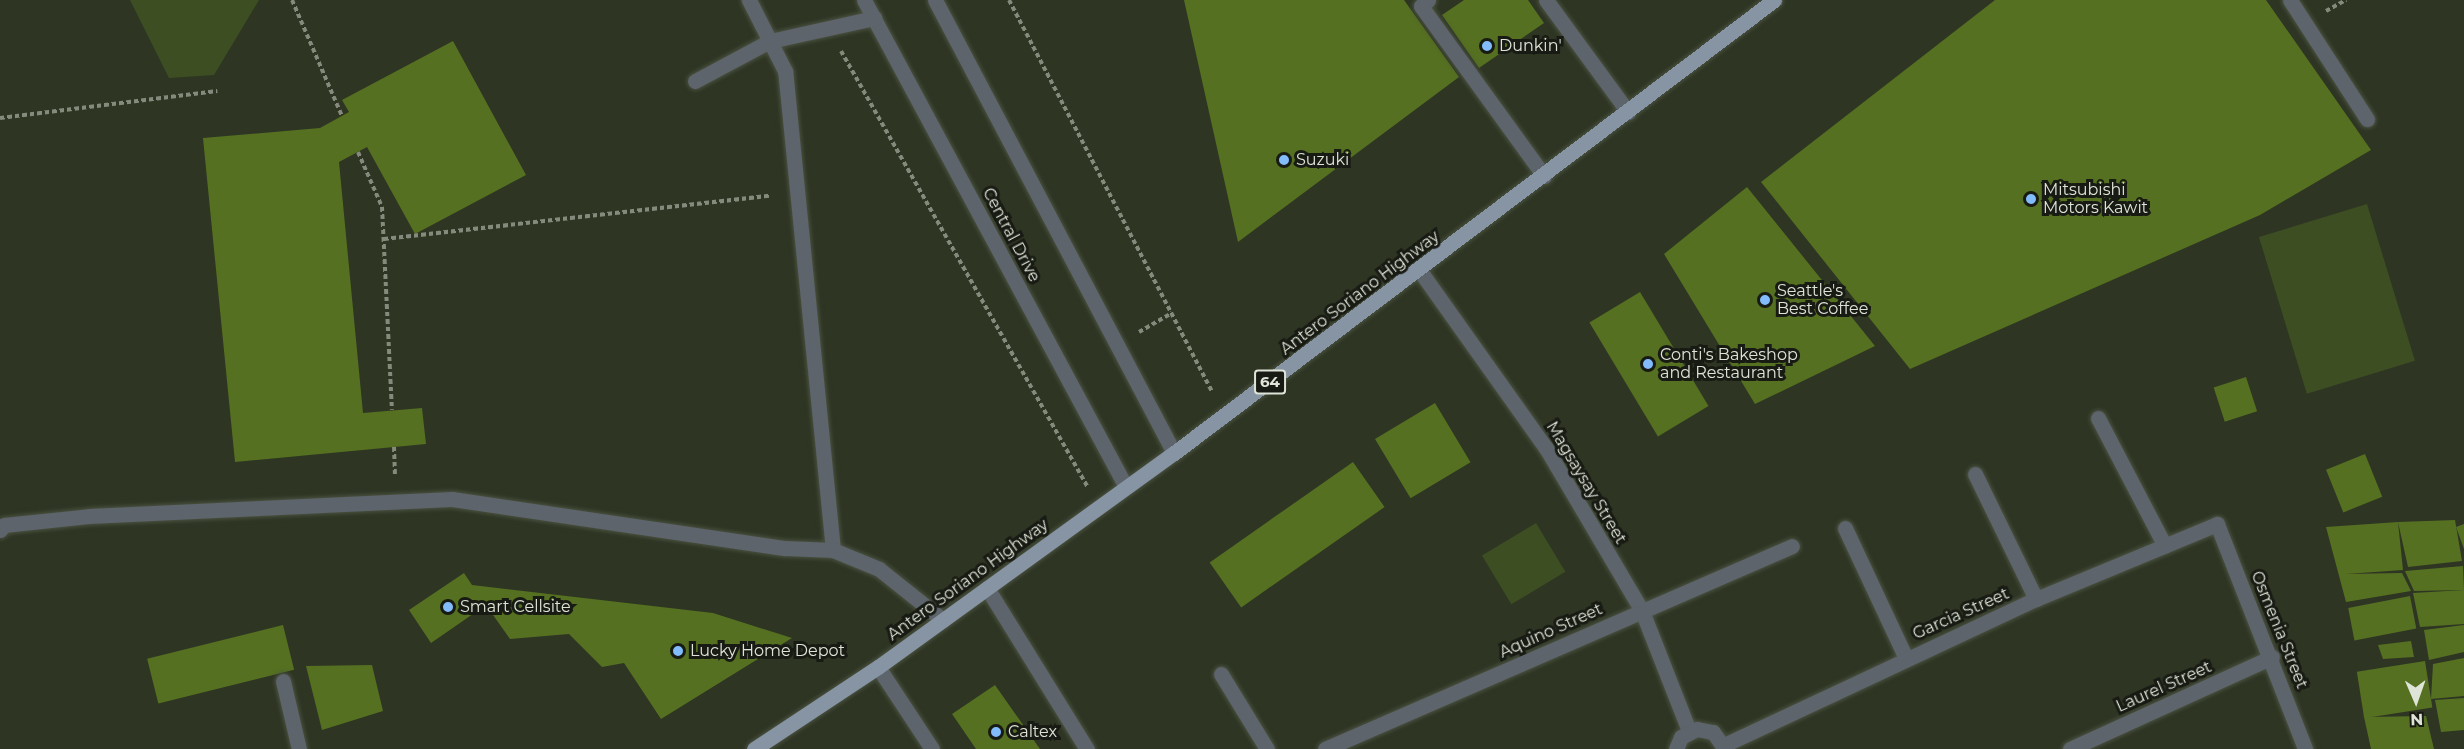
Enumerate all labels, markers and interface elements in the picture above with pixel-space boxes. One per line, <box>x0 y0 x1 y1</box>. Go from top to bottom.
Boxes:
place label: Dunkin' <box>1499 36 1562 56</box>
marker: Dunkin' <box>1480 39 1494 53</box>
place label: Suzuki <box>1296 150 1349 170</box>
marker: Suzuki <box>1277 153 1291 167</box>
place label: Mitsubishi Motors Kawit <box>2043 180 2148 218</box>
street label: Central Drive <box>978 185 1044 285</box>
marker: Mitsubishi Motors Kawit <box>2024 192 2038 206</box>
street label: Antero Soriano Highway <box>1277 227 1443 359</box>
place label: Seattle's Best Coffee <box>1777 281 1868 319</box>
marker: Seattle's Best Coffee <box>1758 293 1772 307</box>
place label: Conti's Bakeshop and Restaurant <box>1660 345 1798 383</box>
marker: Conti's Bakeshop and Restaurant <box>1641 357 1655 371</box>
road number: 64 <box>1254 370 1286 394</box>
street label: Magsaysay Street <box>1542 418 1630 548</box>
street label: Antero Soriano Highway <box>884 515 1052 645</box>
street label: Osmenia Street <box>2247 568 2311 692</box>
street label: Garcia Street <box>1910 584 2012 644</box>
place label: Smart Cellsite <box>460 597 571 617</box>
marker: Smart Cellsite <box>441 600 455 614</box>
street label: Aquino Street <box>1497 600 1605 662</box>
place label: Lucky Home Depot <box>690 641 845 661</box>
marker: Lucky Home Depot <box>671 644 685 658</box>
street label: Laurel Street <box>2113 657 2215 717</box>
north arrow <box>2386 671 2446 731</box>
text: N <box>2410 710 2423 729</box>
place label: Caltex <box>1008 722 1057 742</box>
marker: Caltex <box>989 725 1003 739</box>

